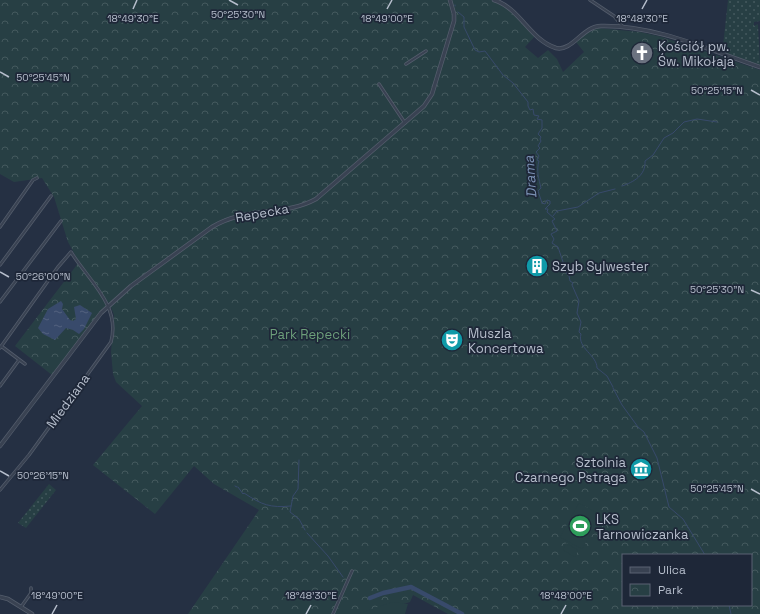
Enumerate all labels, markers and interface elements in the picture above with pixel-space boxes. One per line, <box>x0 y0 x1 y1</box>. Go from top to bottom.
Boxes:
text: 50°25'30"N <box>211 8 265 21</box>
text: 18°49'30"E <box>107 12 159 25</box>
text: 18°49'00"E <box>361 12 413 25</box>
text: 18°48'30"E <box>616 12 668 25</box>
place label: Kościół pw. Św. Mikołaja <box>658 38 735 70</box>
church icon: Kościół pw. Św. Mikołaja <box>629 40 655 66</box>
text: 50°25'45"N <box>16 71 70 84</box>
text: 50°25'15"N <box>691 84 743 97</box>
water label: Drama <box>519 154 540 199</box>
street label: Repecka <box>234 200 291 226</box>
building icon: Szyb Sylwester <box>524 253 550 279</box>
place label: Szyb Sylwester <box>552 258 649 275</box>
text: 50°26'00"N <box>16 270 70 283</box>
text: 50°25'30"N <box>690 283 744 296</box>
place label: Muszla Koncertowa <box>468 325 544 357</box>
park label: Park Repecki <box>270 326 350 343</box>
theatre icon: Muszla Koncertowa <box>439 327 465 353</box>
street label: Miedziana <box>42 370 94 432</box>
place label: Sztolnia Czarnego Pstrąga <box>515 454 627 486</box>
museum icon: Sztolnia Czarnego Pstrąga <box>628 456 654 482</box>
text: 50°26'15"N <box>17 469 69 482</box>
text: 50°25'45"N <box>690 482 744 495</box>
place label: LKS Tarnowiczanka <box>596 511 689 543</box>
sports icon: LKS Tarnowiczanka <box>567 513 593 539</box>
legend <box>622 554 752 606</box>
text: Ulica <box>658 562 686 578</box>
text: Park <box>658 582 683 598</box>
text: 18°49'00"E <box>31 589 83 602</box>
text: 18°48'30"E <box>285 589 337 602</box>
text: 18°48'00"E <box>540 589 592 602</box>

